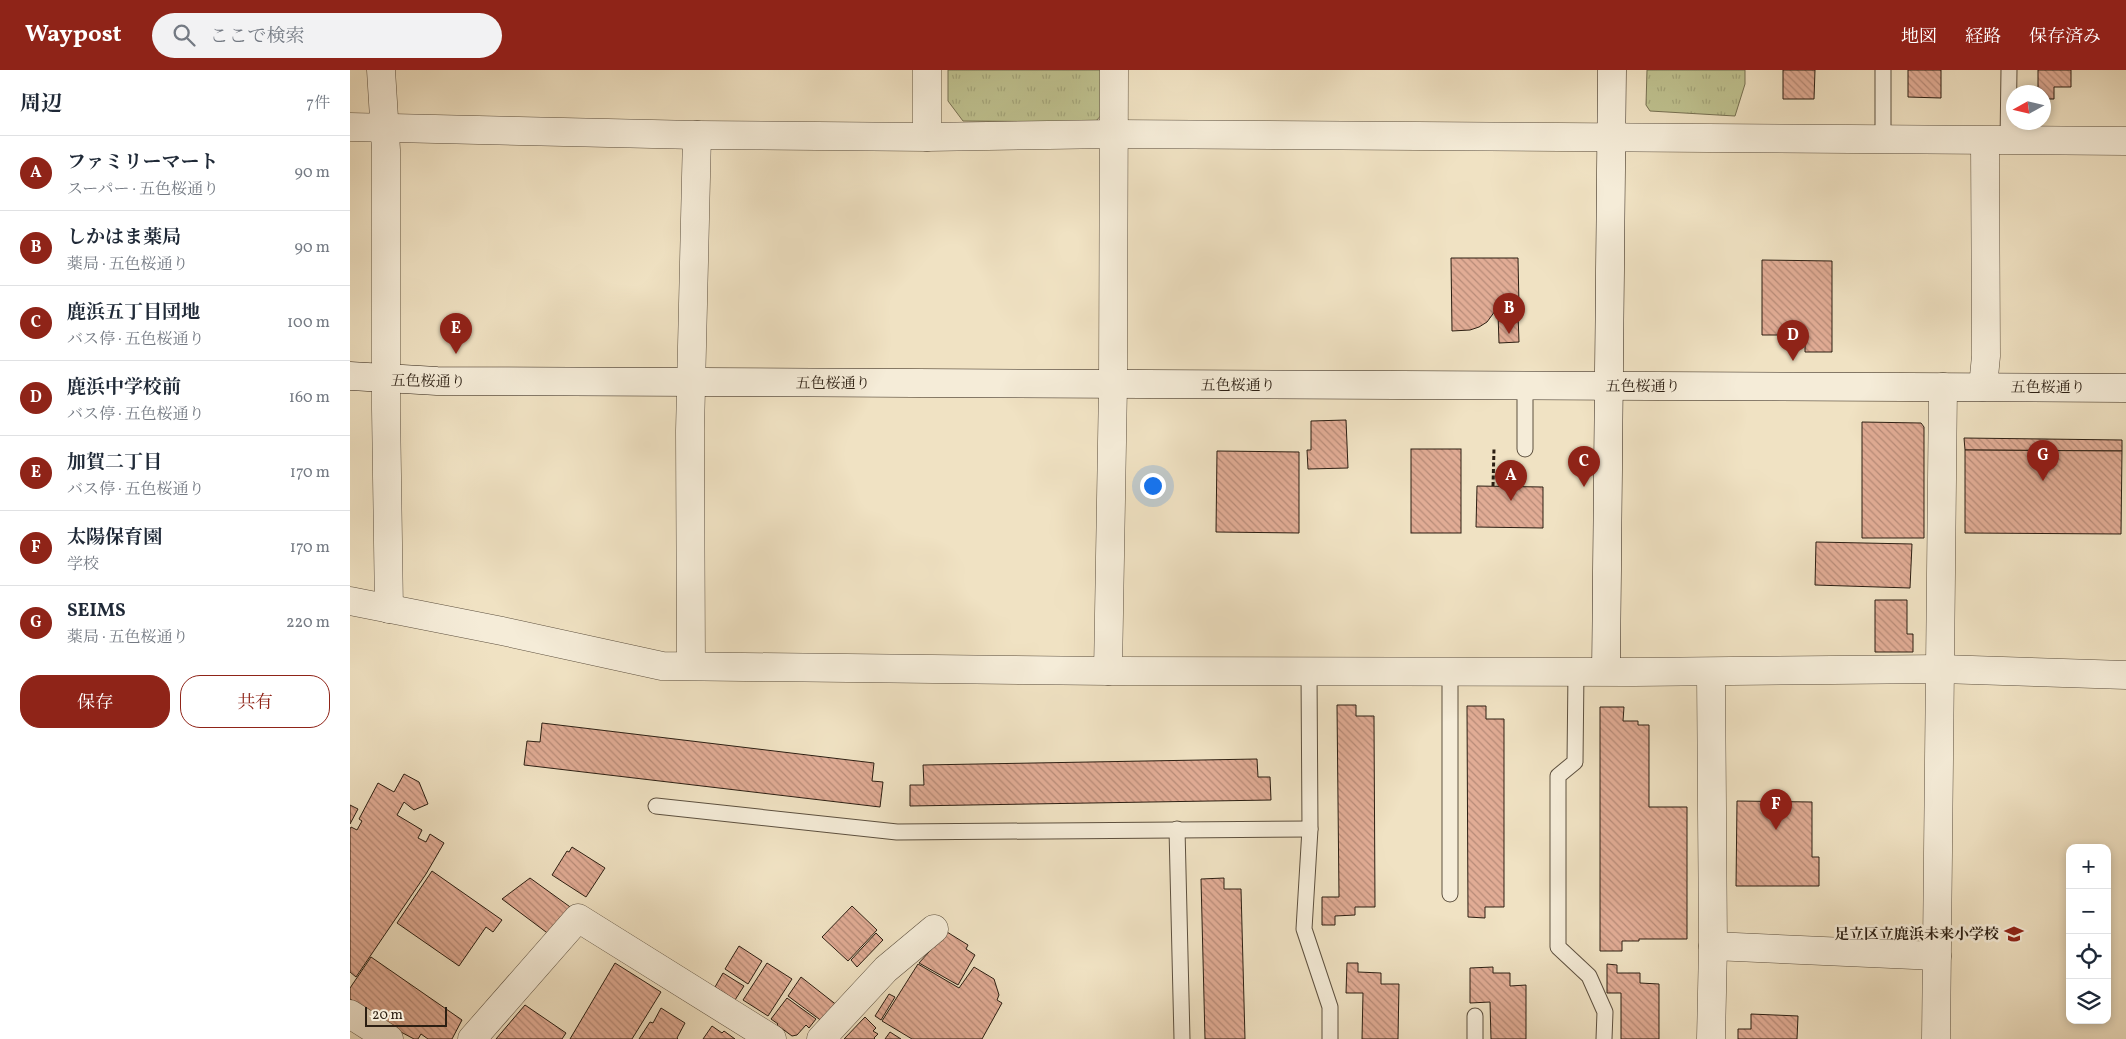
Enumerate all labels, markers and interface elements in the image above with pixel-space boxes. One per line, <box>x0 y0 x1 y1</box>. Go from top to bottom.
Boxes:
search box <box>152 13 502 58</box>
text: Waypost <box>25 18 122 52</box>
icon: search <box>170 21 198 49</box>
text: ここで検索 <box>210 24 305 50</box>
text: 地図 <box>1901 25 1937 50</box>
text: 経路 <box>1965 25 2001 50</box>
text: 保存済み <box>2029 25 2101 50</box>
north arrow <box>2006 85 2051 130</box>
text: 周辺 <box>20 90 62 119</box>
text: 7件 <box>306 93 330 115</box>
text: ファミリーマート <box>67 150 219 176</box>
text: A <box>30 162 42 184</box>
text: 90 m <box>294 162 330 184</box>
text: スーパー · 五色桜通り <box>67 179 219 201</box>
text: しかはま薬局 <box>67 225 181 251</box>
text: B <box>31 237 41 259</box>
text: 90 m <box>294 237 330 259</box>
text: 薬局 · 五色桜通り <box>67 254 189 276</box>
pin: B <box>1493 293 1525 334</box>
text: 鹿浜五丁目団地 <box>67 300 200 326</box>
text: C <box>31 312 41 334</box>
text: 100 m <box>287 312 330 334</box>
pin: E <box>440 313 472 354</box>
pin: D <box>1777 320 1809 361</box>
text: バス停 · 五色桜通り <box>67 329 205 351</box>
street label: 五色桜通り <box>390 371 466 394</box>
street label: 五色桜通り <box>795 374 871 395</box>
text: 鹿浜中学校前 <box>67 375 181 401</box>
street label: 五色桜通り <box>1200 376 1276 397</box>
street label: 五色桜通り <box>1605 377 1681 398</box>
street label: 五色桜通り <box>2010 378 2086 399</box>
text: D <box>30 387 42 409</box>
text: 160 m <box>289 387 330 409</box>
text: バス停 · 五色桜通り <box>67 404 205 426</box>
pin: G <box>2027 440 2059 481</box>
pin: C <box>1568 446 1600 487</box>
text: 加賀二丁目 <box>67 450 162 476</box>
pin: A <box>1495 460 1527 501</box>
text: E <box>31 462 41 484</box>
text: 170 m <box>290 462 330 484</box>
your location <box>1140 473 1166 499</box>
text: バス停 · 五色桜通り <box>67 479 205 501</box>
text: 太陽保育園 <box>67 525 162 551</box>
text: F <box>31 537 41 559</box>
text: 170 m <box>290 537 330 559</box>
text: 学校 <box>67 554 99 576</box>
text: SEIMS <box>67 598 126 624</box>
text: G <box>30 612 42 634</box>
text: 220 m <box>286 612 330 634</box>
text: 薬局 · 五色桜通り <box>67 627 189 649</box>
button: 保存 <box>20 675 170 728</box>
button: 共有 <box>180 675 330 728</box>
pin: F <box>1760 789 1792 830</box>
map controls <box>2066 844 2111 1024</box>
button: + <box>2066 844 2111 889</box>
button: − <box>2066 889 2111 934</box>
school or university icon: 足立区立鹿浜未来小学校 <box>2003 923 2025 945</box>
place label: 足立区立鹿浜未来小学校 <box>1834 925 1999 946</box>
button: locate <box>2066 934 2111 979</box>
button: layers <box>2066 979 2111 1024</box>
scale bar <box>365 1004 448 1027</box>
text: 20 m <box>372 1006 403 1025</box>

